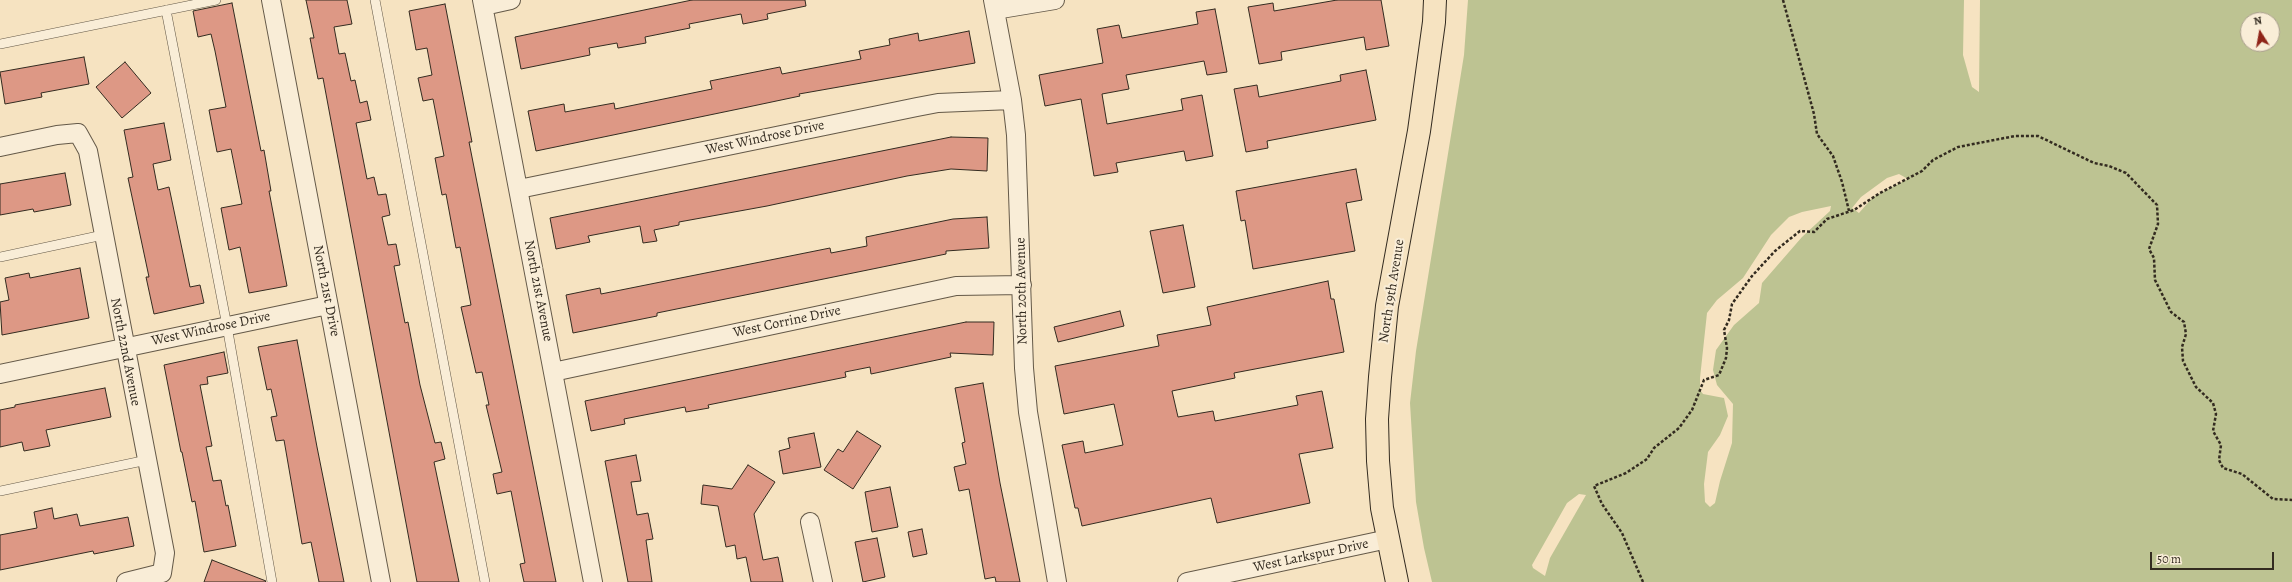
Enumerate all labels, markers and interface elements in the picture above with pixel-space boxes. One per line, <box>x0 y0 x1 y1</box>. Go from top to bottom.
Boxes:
north arrow <box>2240 12 2280 52</box>
text: N <box>2252 13 2263 29</box>
street label: West Windrose Drive <box>704 117 826 159</box>
street label: North 20th Avenue <box>1013 237 1031 345</box>
street label: North 19th Avenue <box>1376 238 1408 344</box>
street label: North 21st Avenue <box>520 239 556 343</box>
street label: North 21st Drive <box>309 244 343 338</box>
street label: North 22nd Avenue <box>106 296 144 408</box>
street label: West Corrine Drive <box>732 302 842 342</box>
street label: West Windrose Drive <box>150 308 272 350</box>
street label: West Larkspur Drive <box>1252 536 1370 576</box>
scale bar <box>2152 544 2276 570</box>
text: 50 m <box>2157 551 2181 567</box>

